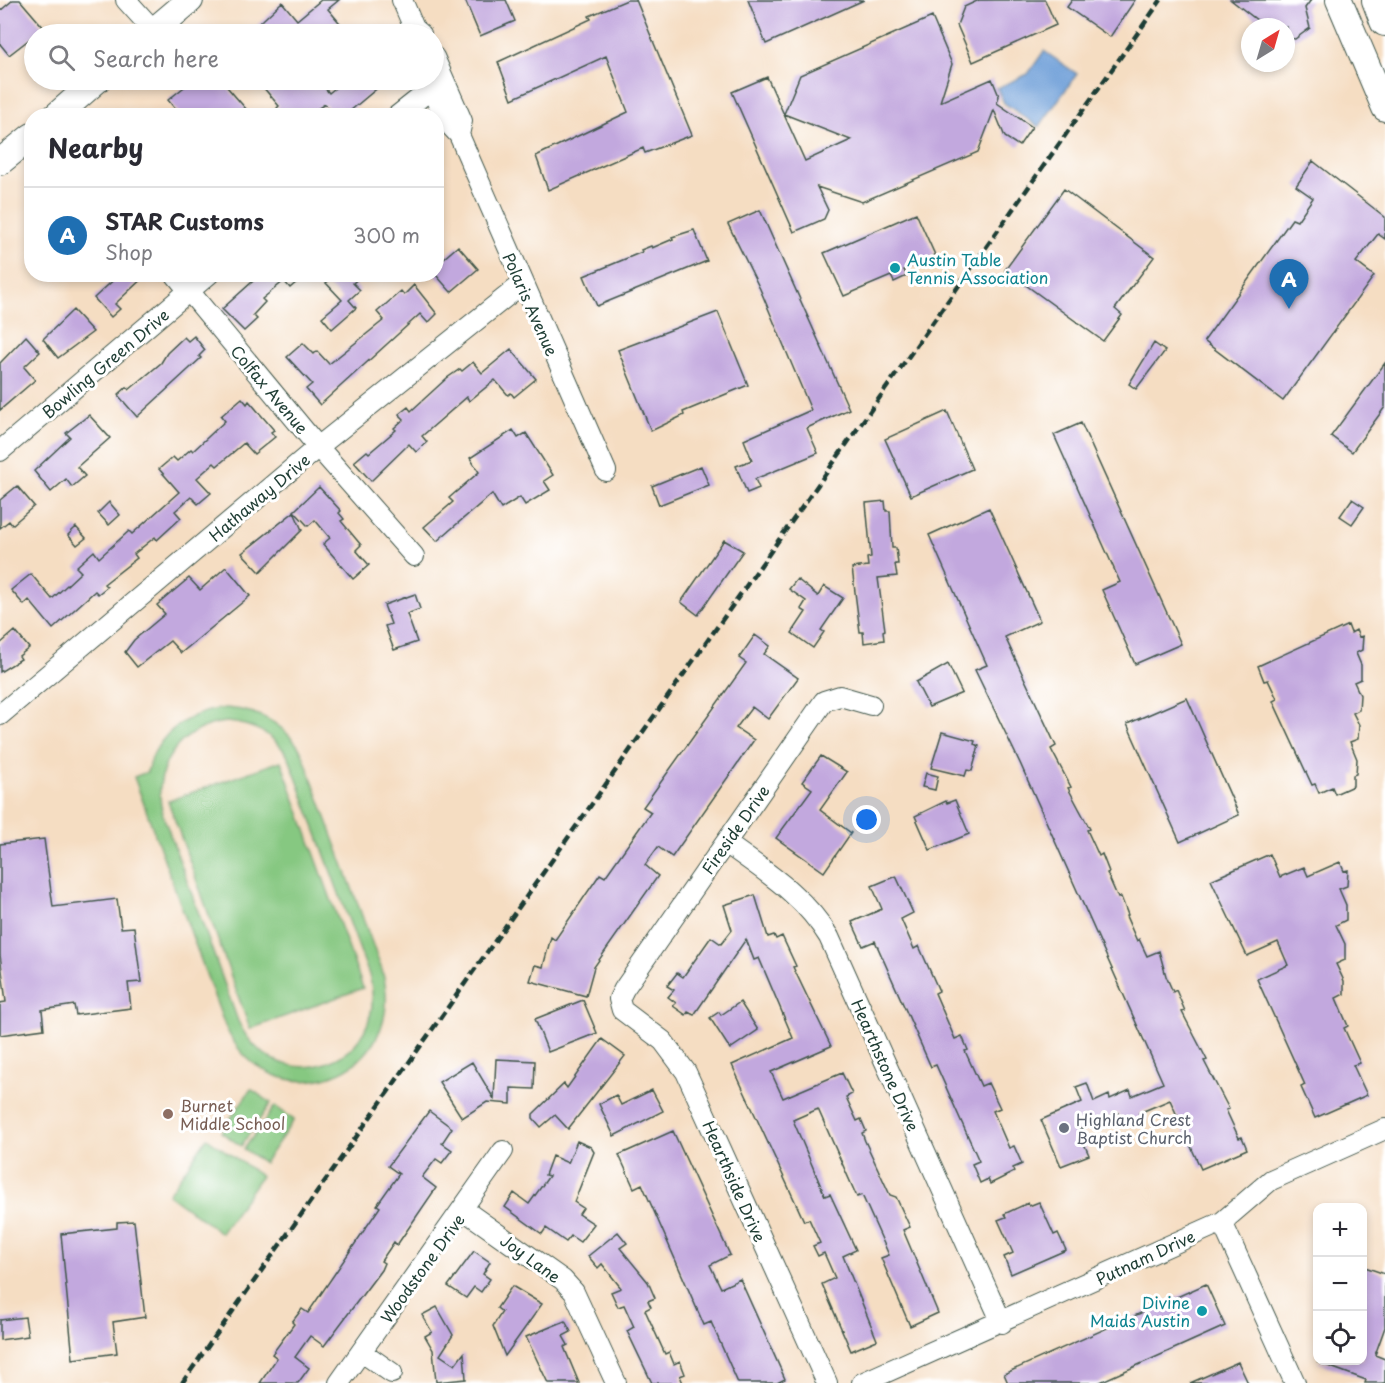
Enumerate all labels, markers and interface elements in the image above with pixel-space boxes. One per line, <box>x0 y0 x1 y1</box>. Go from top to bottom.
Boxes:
north arrow <box>1241 18 1295 72</box>
search box <box>24 24 444 90</box>
icon: search <box>45 41 78 74</box>
text: Search here <box>93 41 219 74</box>
text: Nearby <box>48 128 143 167</box>
text: STAR Customs <box>105 204 264 237</box>
text: A <box>60 220 75 250</box>
text: 300 m <box>353 220 420 250</box>
text: Shop <box>105 237 153 267</box>
place label: Austin Table Tennis Association <box>907 247 1048 289</box>
street label: Polaris Avenue <box>497 248 565 360</box>
pin: A <box>1270 260 1308 309</box>
marker: Austin Table Tennis Association <box>888 261 902 275</box>
street label: Bowling Green Drive <box>36 303 174 423</box>
street label: Colfax Avenue <box>226 339 315 439</box>
street label: Hathaway Drive <box>203 448 315 546</box>
street label: Fireside Drive <box>695 779 775 879</box>
your location <box>852 805 881 834</box>
street label: Hearthstone Drive <box>846 995 926 1135</box>
place label: Burnet Middle School <box>180 1093 285 1135</box>
marker: Burnet Middle School <box>161 1107 175 1121</box>
place label: Highland Crest Baptist Church <box>1076 1107 1192 1149</box>
street label: Hearthside Drive <box>697 1117 773 1245</box>
marker: Highland Crest Baptist Church <box>1057 1121 1071 1135</box>
map controls <box>1313 1203 1367 1365</box>
button: + <box>1313 1203 1367 1257</box>
street label: Woodstone Drive <box>374 1208 470 1328</box>
street label: Putnam Drive <box>1091 1224 1199 1290</box>
street label: Joy Lane <box>496 1228 566 1288</box>
button: − <box>1313 1257 1367 1311</box>
place label: Divine Maids Austin <box>1090 1290 1190 1332</box>
marker: Divine Maids Austin <box>1195 1304 1209 1318</box>
button: locate <box>1313 1311 1367 1365</box>

